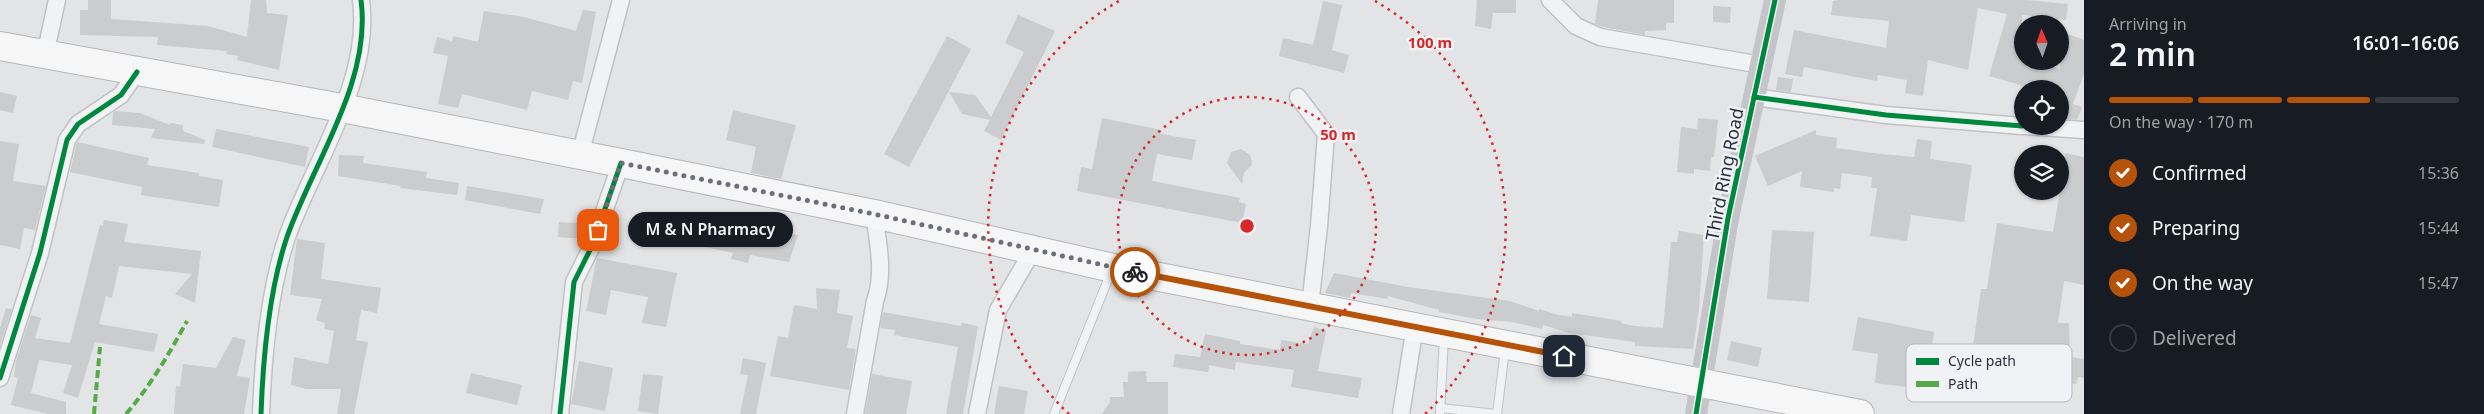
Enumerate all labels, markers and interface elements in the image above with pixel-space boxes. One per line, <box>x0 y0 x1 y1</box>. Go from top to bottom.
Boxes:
text: Arriving in <box>2109 13 2187 35</box>
north arrow <box>2014 15 2069 70</box>
map controls <box>2014 15 2069 200</box>
text: 16:01–16:06 <box>2352 30 2459 56</box>
text: 100 m <box>1408 32 1452 52</box>
text: 2 min <box>2109 32 2196 75</box>
button: locate <box>2014 80 2069 135</box>
street label: Third Ring Road <box>1699 106 1749 242</box>
text: On the way · 170 m <box>2109 111 2253 133</box>
text: 50 m <box>1320 124 1356 144</box>
button: layers <box>2014 145 2069 200</box>
icon: check <box>2109 159 2137 187</box>
text: Confirmed <box>2152 160 2247 186</box>
text: 15:36 <box>2418 162 2459 184</box>
pin <box>577 209 619 251</box>
callout: M & N Pharmacy <box>628 212 793 248</box>
icon: check <box>2109 214 2137 242</box>
text: Preparing <box>2152 215 2240 241</box>
icon: bag <box>584 216 612 244</box>
centre of rings <box>1238 217 1256 235</box>
text: 15:44 <box>2418 217 2459 239</box>
text: M & N Pharmacy <box>646 218 775 240</box>
courier <box>1110 247 1160 297</box>
icon: bike <box>1121 258 1149 286</box>
icon: check <box>2109 269 2137 297</box>
text: On the way <box>2152 270 2253 296</box>
text: 15:47 <box>2418 272 2459 294</box>
text: Delivered <box>2152 325 2237 351</box>
pin <box>1543 335 1585 377</box>
icon: home <box>1550 342 1578 370</box>
legend <box>1906 344 2072 402</box>
text: Cycle path <box>1948 351 2016 370</box>
text: Path <box>1948 374 1978 393</box>

